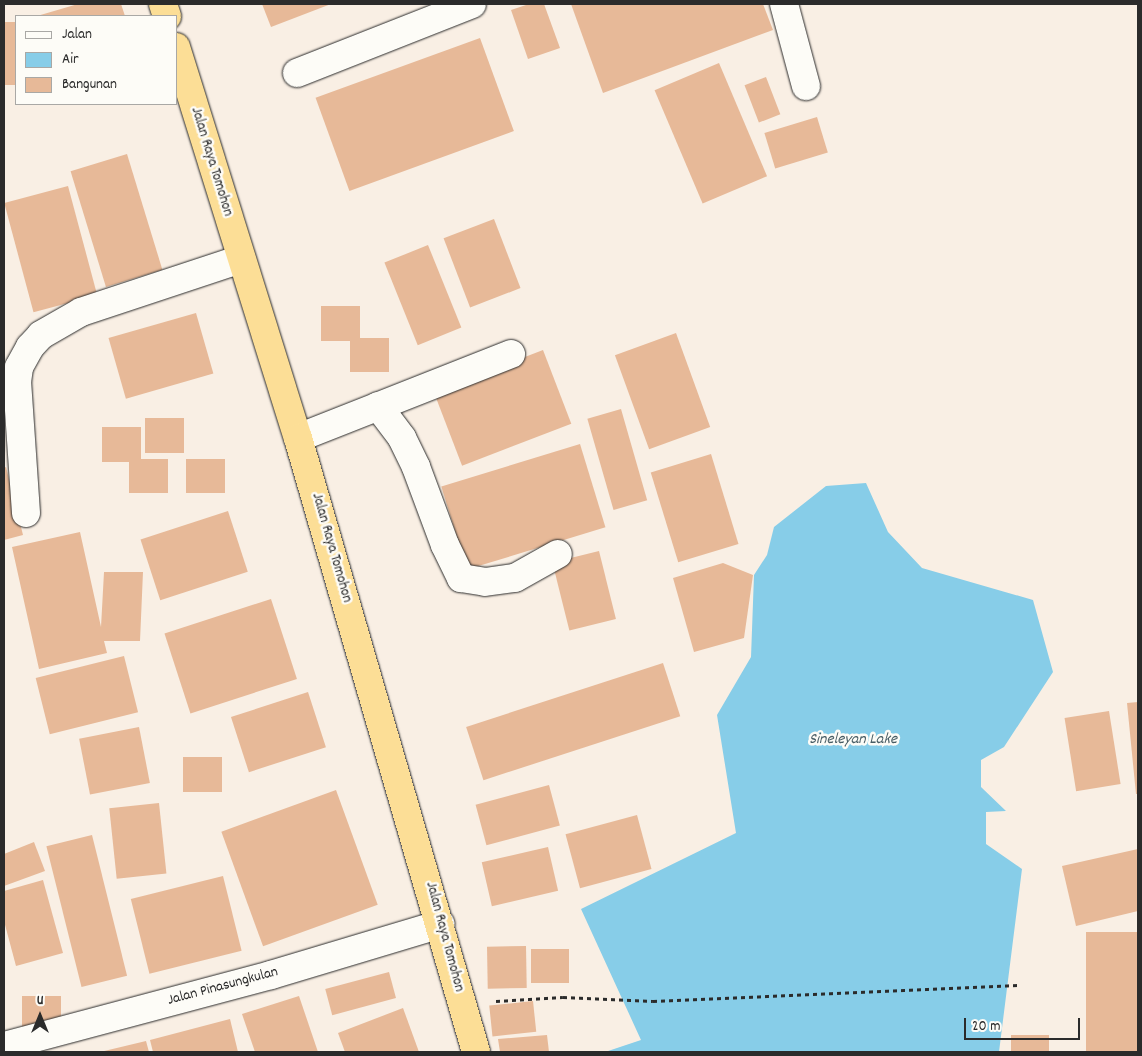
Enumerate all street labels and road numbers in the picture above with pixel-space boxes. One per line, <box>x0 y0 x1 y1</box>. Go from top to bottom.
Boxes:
street label: Jalan Raya Tomohon <box>186 105 236 219</box>
street label: Jalan Raya Tomohon <box>307 491 355 605</box>
street label: Jalan Raya Tomohon <box>421 880 467 994</box>
street label: Jalan Pinasungkulan <box>166 964 280 1010</box>

